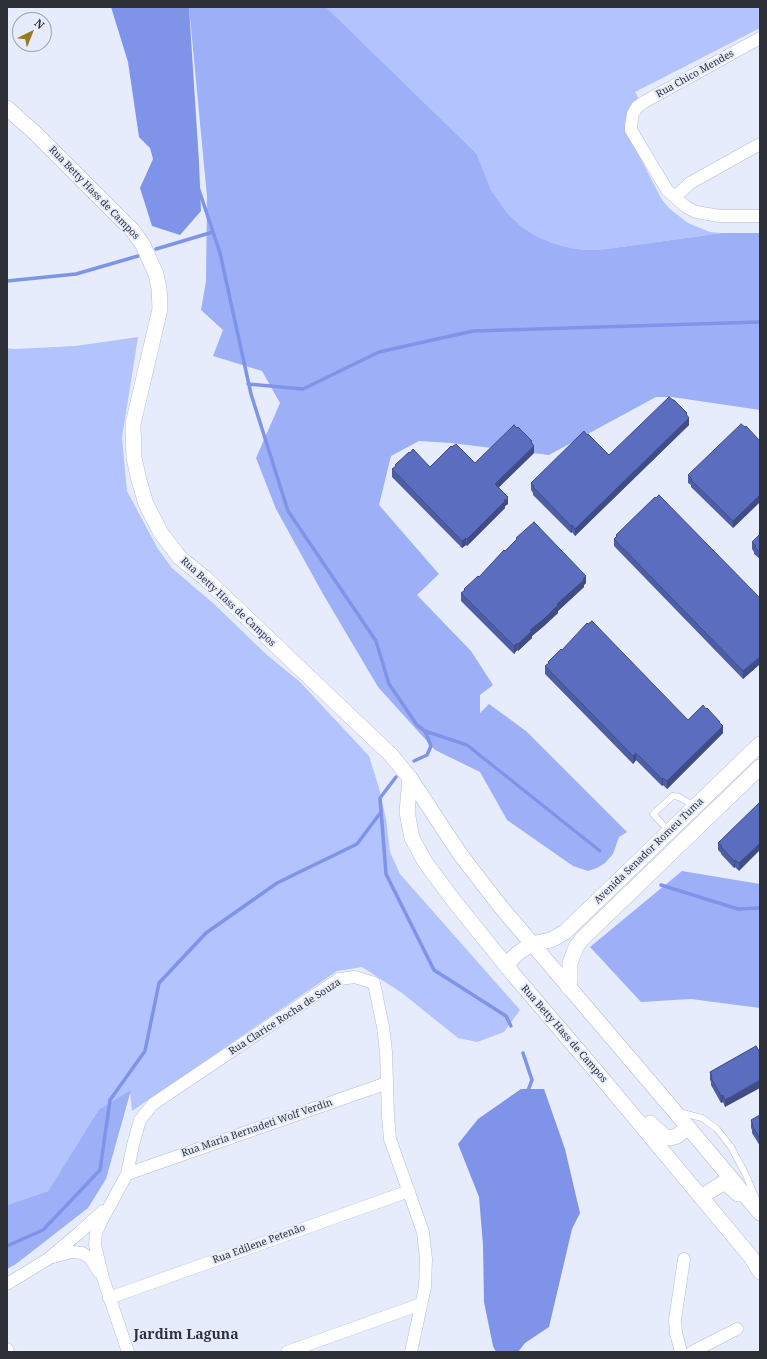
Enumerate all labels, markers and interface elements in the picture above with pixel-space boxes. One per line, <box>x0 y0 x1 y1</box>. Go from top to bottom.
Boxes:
north arrow <box>12 12 52 52</box>
text: N <box>32 15 48 32</box>
street label: Rua Chico Mendes <box>654 48 736 100</box>
street label: Rua Betty Hass de Campos <box>46 144 142 242</box>
street label: Rua Betty Hass de Campos <box>178 555 278 649</box>
street label: Avenida Senador Romeu Tuma <box>592 796 706 906</box>
street label: Rua Clarice Rocha de Souza <box>227 976 343 1058</box>
street label: Rua Betty Hass de Campos <box>518 983 610 1085</box>
street label: Rua Maria Bernadeti Wolf Verdin <box>180 1096 334 1160</box>
street label: Rua Edilene Petenão <box>211 1222 307 1266</box>
district label: Jardim Laguna <box>133 1327 239 1343</box>

